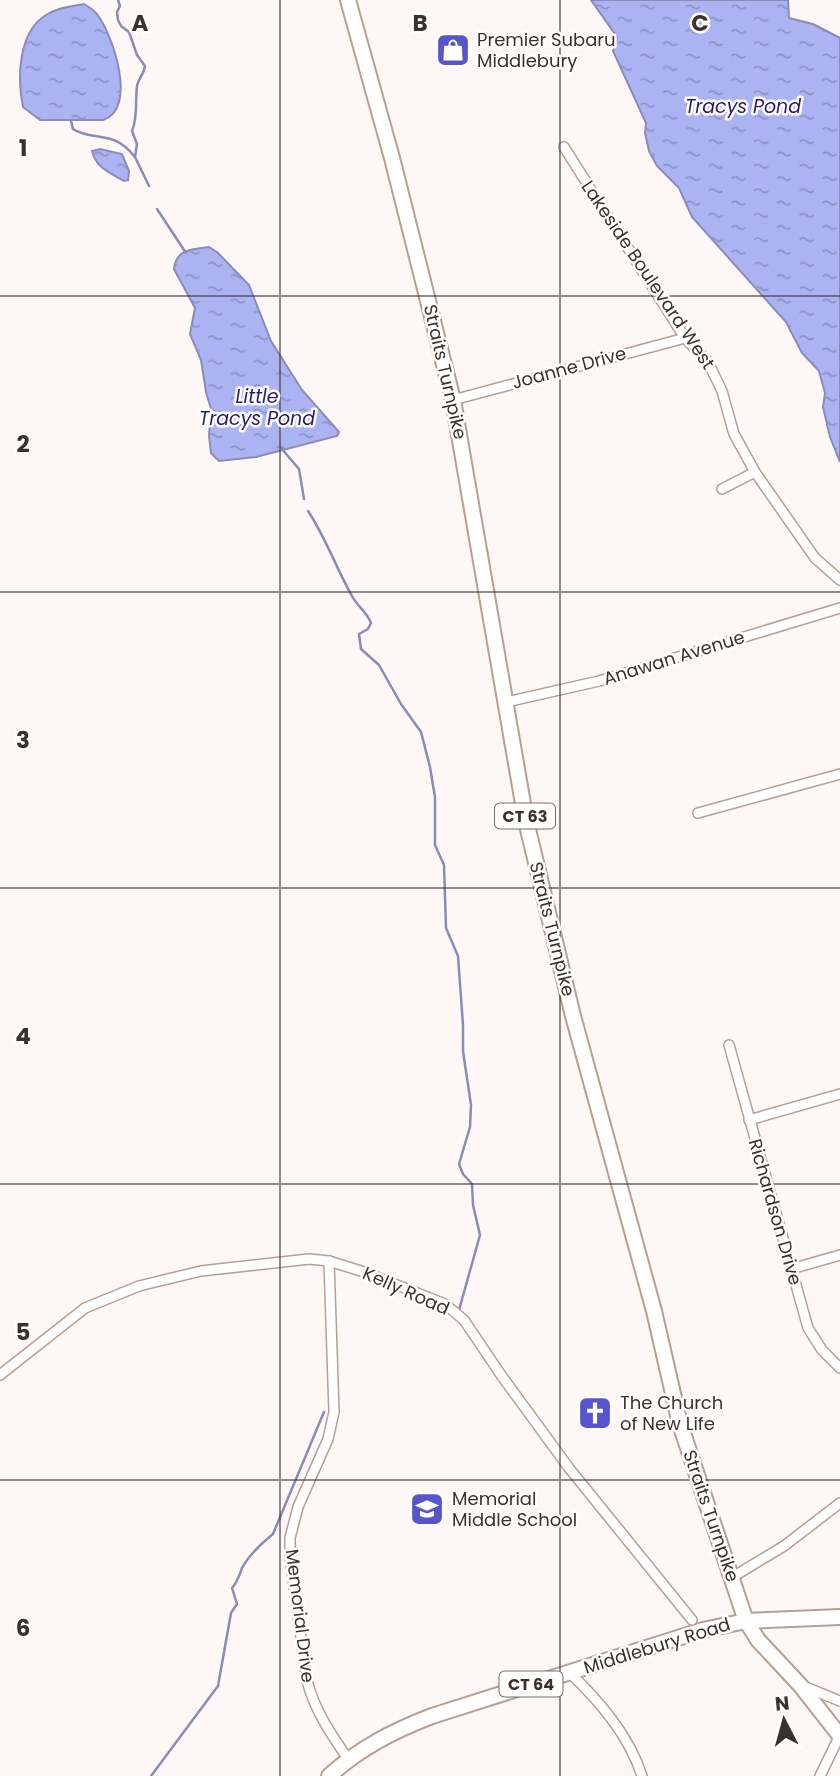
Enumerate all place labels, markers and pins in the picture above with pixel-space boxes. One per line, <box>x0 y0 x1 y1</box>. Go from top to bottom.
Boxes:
place label: Premier Subaru Middlebury <box>477 27 616 73</box>
shop icon: Premier Subaru Middlebury <box>434 31 472 69</box>
place label: The Church of New Life <box>620 1390 723 1436</box>
church icon: The Church of New Life <box>576 1394 614 1432</box>
place label: Memorial Middle School <box>452 1486 577 1532</box>
school or university icon: Memorial Middle School <box>408 1490 446 1528</box>

